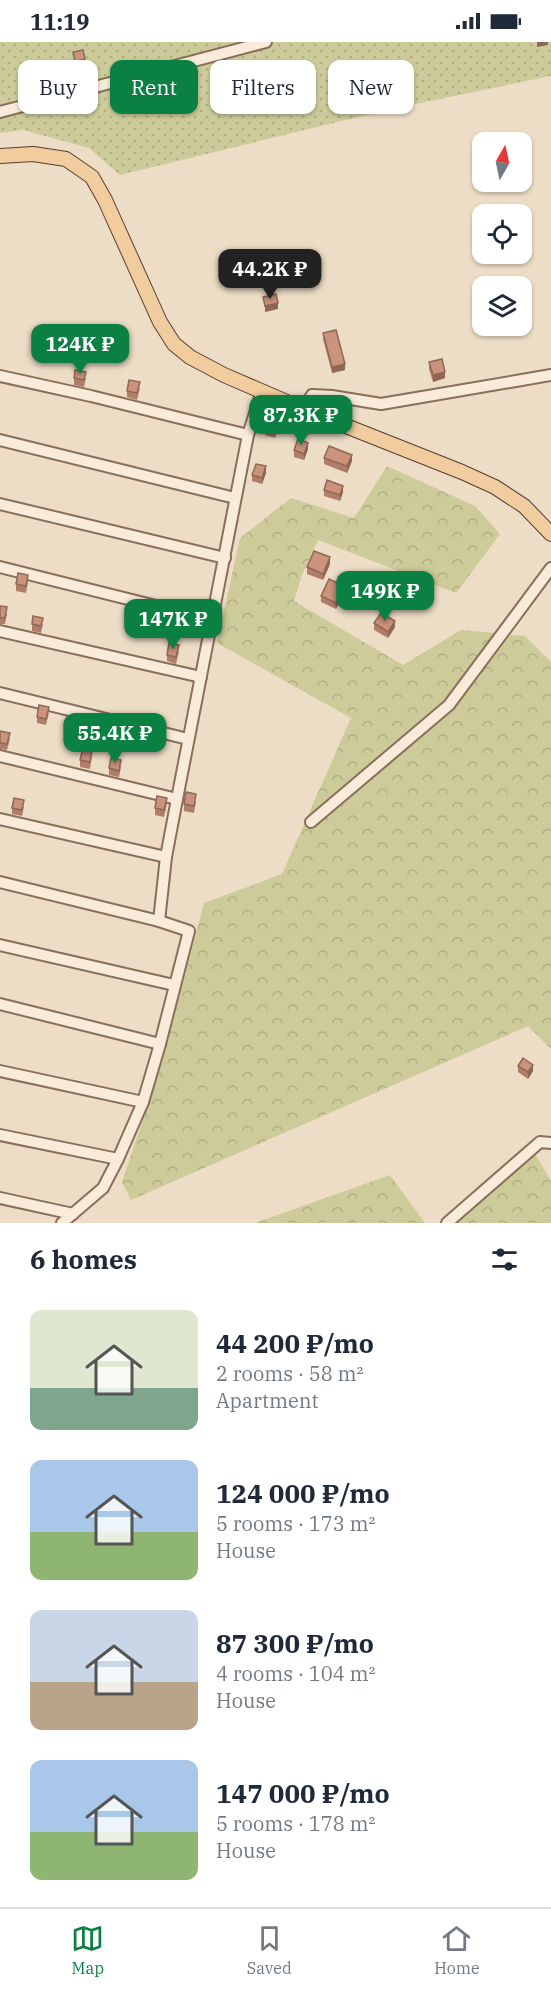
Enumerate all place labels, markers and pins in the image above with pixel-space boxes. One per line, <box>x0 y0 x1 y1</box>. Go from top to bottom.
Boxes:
pin: 44.2K ₽ <box>215 249 325 300</box>
pin: 124K ₽ <box>31 324 129 375</box>
pin: 87.3K ₽ <box>246 395 356 446</box>
pin: 149K ₽ <box>336 571 434 622</box>
pin: 147K ₽ <box>124 599 222 650</box>
pin: 55.4K ₽ <box>60 713 170 764</box>

